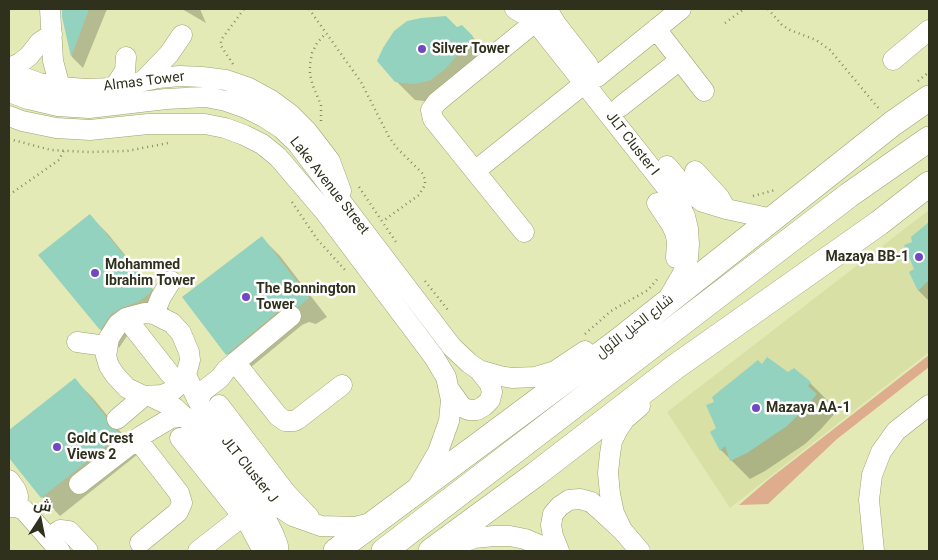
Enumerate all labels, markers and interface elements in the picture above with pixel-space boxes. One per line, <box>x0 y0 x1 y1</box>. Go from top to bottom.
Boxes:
place label: Silver Tower <box>432 41 510 57</box>
marker: Silver Tower <box>416 43 428 55</box>
street label: Almas Tower <box>103 69 185 95</box>
street label: JLT Cluster I <box>602 109 662 179</box>
street label: Lake Avenue Street <box>286 134 372 238</box>
place label: Mazaya BB-1 <box>825 249 909 265</box>
marker: Mazaya BB-1 <box>913 251 925 263</box>
place label: Mohammed Ibrahim Tower <box>105 257 195 290</box>
marker: Mohammed Ibrahim Tower <box>89 267 101 279</box>
place label: The Bonnington Tower <box>256 281 356 314</box>
marker: The Bonnington Tower <box>240 291 252 303</box>
street label: شارع الخيل الأول <box>593 292 677 362</box>
place label: Mazaya AA-1 <box>766 400 851 416</box>
marker: Mazaya AA-1 <box>750 402 762 414</box>
place label: Gold Crest Views 2 <box>67 431 133 464</box>
street label: JLT Cluster J <box>217 433 281 507</box>
marker: Gold Crest Views 2 <box>51 441 63 453</box>
north arrow <box>15 495 65 545</box>
text: ش <box>33 496 53 515</box>

